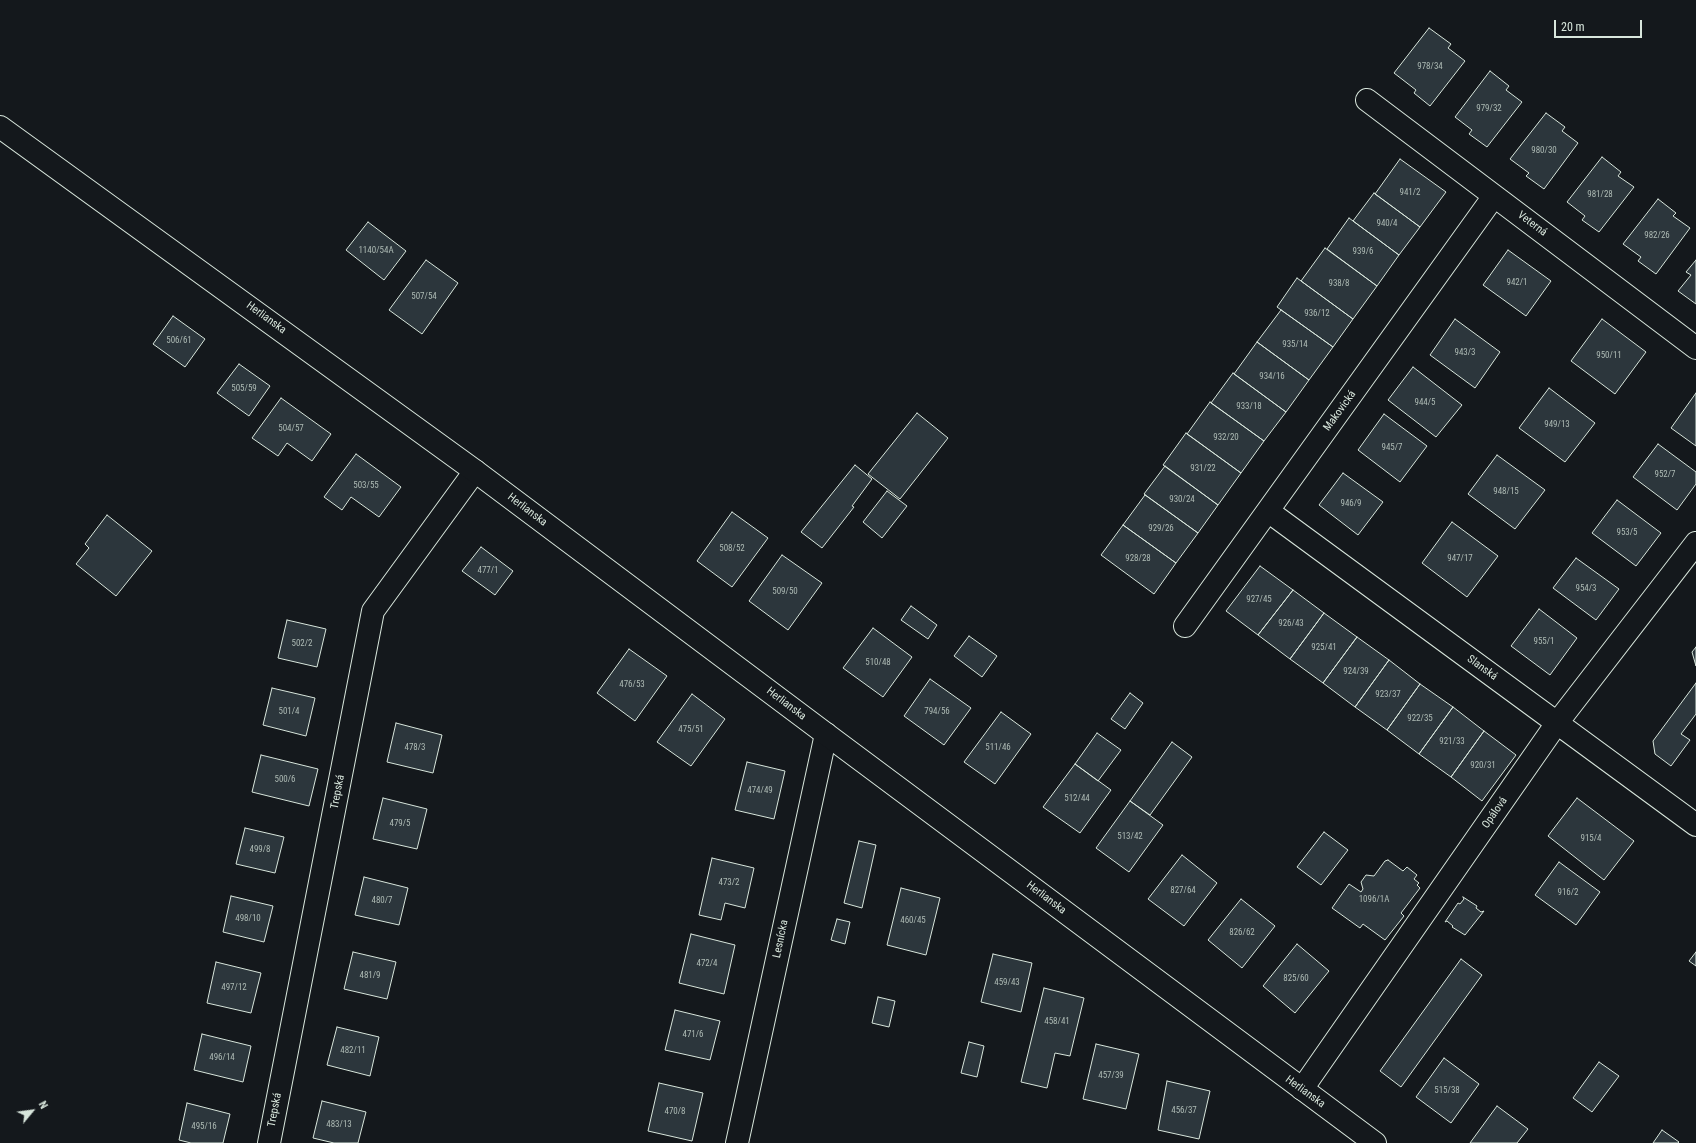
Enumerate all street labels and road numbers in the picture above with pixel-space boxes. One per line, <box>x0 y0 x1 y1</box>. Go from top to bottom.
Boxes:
street label: Veterná <box>1515 209 1549 239</box>
street label: Herlianska <box>243 299 289 337</box>
street label: Makovická <box>1321 388 1359 434</box>
street label: Herlianska <box>505 491 549 529</box>
street label: Slanská <box>1464 653 1500 683</box>
street label: Herlianska <box>764 685 808 723</box>
street label: Trepská <box>328 774 348 810</box>
street label: Opálová <box>1480 795 1510 831</box>
street label: Herlianska <box>1024 879 1068 917</box>
street label: Lesnícka <box>771 919 791 959</box>
street label: Herlianska <box>1282 1073 1328 1111</box>
street label: Trepská <box>265 1092 285 1128</box>

